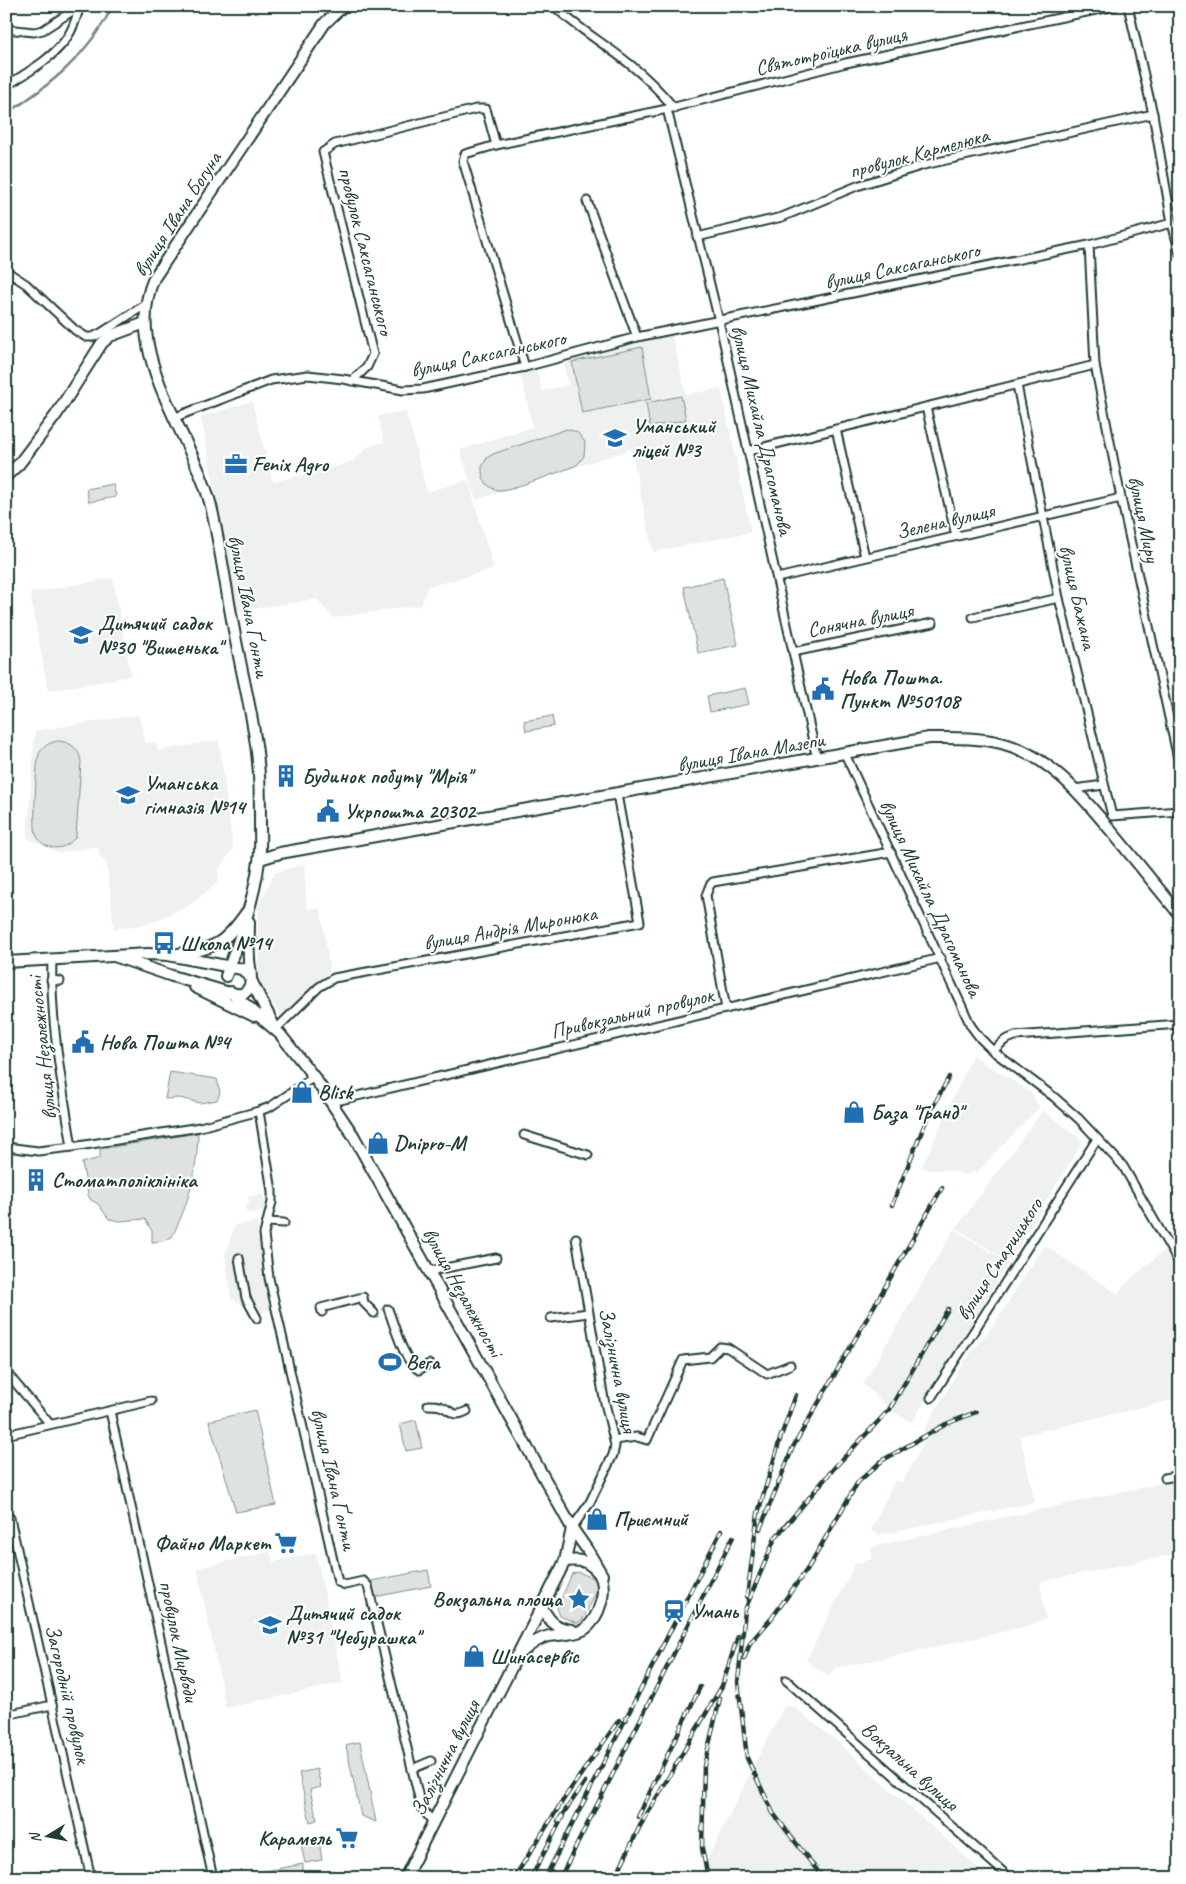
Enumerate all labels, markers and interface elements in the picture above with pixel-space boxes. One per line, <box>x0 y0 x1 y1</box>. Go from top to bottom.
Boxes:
street label: Святотроїцька вулиця <box>753 21 911 81</box>
street label: провулок Кармелюка <box>846 121 994 184</box>
street label: вулиця Івана Богуна <box>127 146 228 281</box>
street label: провулок Саксаганського <box>333 164 400 340</box>
street label: вулиця Саксаганського <box>822 236 984 295</box>
street label: вулиця Михайла Драгоманова <box>725 323 799 540</box>
street label: вулиця Саксаганського <box>408 324 570 383</box>
place label: Уманський ліцей №3 <box>632 413 718 463</box>
school or university icon: Уманський ліцей №3 <box>602 425 628 451</box>
office icon: Fenix Agro <box>223 451 249 477</box>
place label: Fenix Agro <box>252 451 329 477</box>
street label: вулиця Миру <box>1122 474 1166 566</box>
street label: Зелена вулиця <box>893 497 998 545</box>
street label: вулиця Івана Ґонти <box>222 533 276 681</box>
street label: вулиця Бажана <box>1053 542 1103 654</box>
street label: Сонячна вулиця <box>805 597 917 643</box>
place label: Дитячий садок №30 "Вишенька" <box>98 610 227 660</box>
school or university icon: Дитячий садок №30 "Вишенька" <box>68 622 94 648</box>
place label: Нова Пошта. Пункт №50108 <box>840 664 962 714</box>
public building icon: Нова Пошта. Пункт №50108 <box>810 676 836 702</box>
street label: вулиця Івана Мазепи <box>675 726 828 778</box>
building icon: Будинок побуту "Мрія" <box>273 763 299 789</box>
place label: Будинок побуту "Мрія" <box>302 763 476 790</box>
place label: Уманська гімназія №14 <box>144 770 247 820</box>
school or university icon: Уманська гімназія №14 <box>115 782 141 808</box>
street label: вулиця Михайла Драгоманова <box>874 795 989 1003</box>
public building icon: Укрпошта 20302 <box>315 798 341 824</box>
place label: Укрпошта 20302 <box>344 798 478 824</box>
street label: вулиця Андрія Миронюка <box>421 900 600 956</box>
bus stop icon: Школа №14 <box>151 930 177 956</box>
place label: Школа №14 <box>180 930 274 956</box>
street label: вулиця Незалежності <box>21 972 63 1121</box>
street label: Привокзальний провулок <box>548 981 718 1045</box>
public building icon: Нова Пошта №4 <box>70 1029 96 1055</box>
place label: Нова Пошта №4 <box>100 1029 232 1055</box>
shop icon: Blisk <box>289 1079 315 1105</box>
place label: Blisk <box>318 1079 354 1105</box>
shop icon: База "Гранд" <box>841 1099 867 1125</box>
place label: База "Гранд" <box>871 1099 968 1126</box>
shop icon: Dnipro-M <box>365 1130 391 1156</box>
place label: Dnipro-M <box>394 1130 468 1156</box>
building icon: Стоматполіклініка <box>23 1167 49 1193</box>
place label: Стоматполіклініка <box>52 1167 198 1193</box>
street label: вулиця Старицького <box>950 1192 1049 1325</box>
street label: вулиця Незалежності <box>416 1223 511 1364</box>
street label: Залізнична вулиця <box>592 1305 643 1436</box>
sports icon: Вега <box>377 1349 403 1375</box>
place label: Вега <box>406 1349 441 1375</box>
street label: вулиця Івана Ґонти <box>305 1406 363 1554</box>
shop icon: Приємний <box>584 1506 610 1532</box>
place label: Приємний <box>614 1506 690 1532</box>
place label: Файно Маркет <box>155 1530 272 1556</box>
supermarket icon: Файно Маркет <box>273 1530 299 1556</box>
street label: провулок Мирводи <box>153 1578 205 1706</box>
place label: Вокзальна площа <box>432 1586 564 1613</box>
place icon: Вокзальна площа <box>566 1586 592 1612</box>
station icon: Умань <box>661 1598 687 1624</box>
place label: Умань <box>691 1598 740 1624</box>
place label: Дитячий садок №31 "Чебурашка" <box>286 1600 425 1651</box>
school or university icon: Дитячий садок №31 "Чебурашка" <box>257 1612 283 1638</box>
street label: Загородній провулок <box>39 1622 97 1768</box>
shop icon: Шинасервіс <box>461 1643 487 1669</box>
place label: Шинасервіс <box>490 1643 580 1669</box>
street label: Залізнична вулиця <box>405 1694 487 1821</box>
street label: Вокзальна вулиця <box>856 1716 965 1818</box>
north arrow <box>22 1812 72 1862</box>
place label: Карамель <box>258 1825 333 1851</box>
supermarket icon: Карамель <box>334 1825 360 1851</box>
text: N <box>26 1830 45 1844</box>

